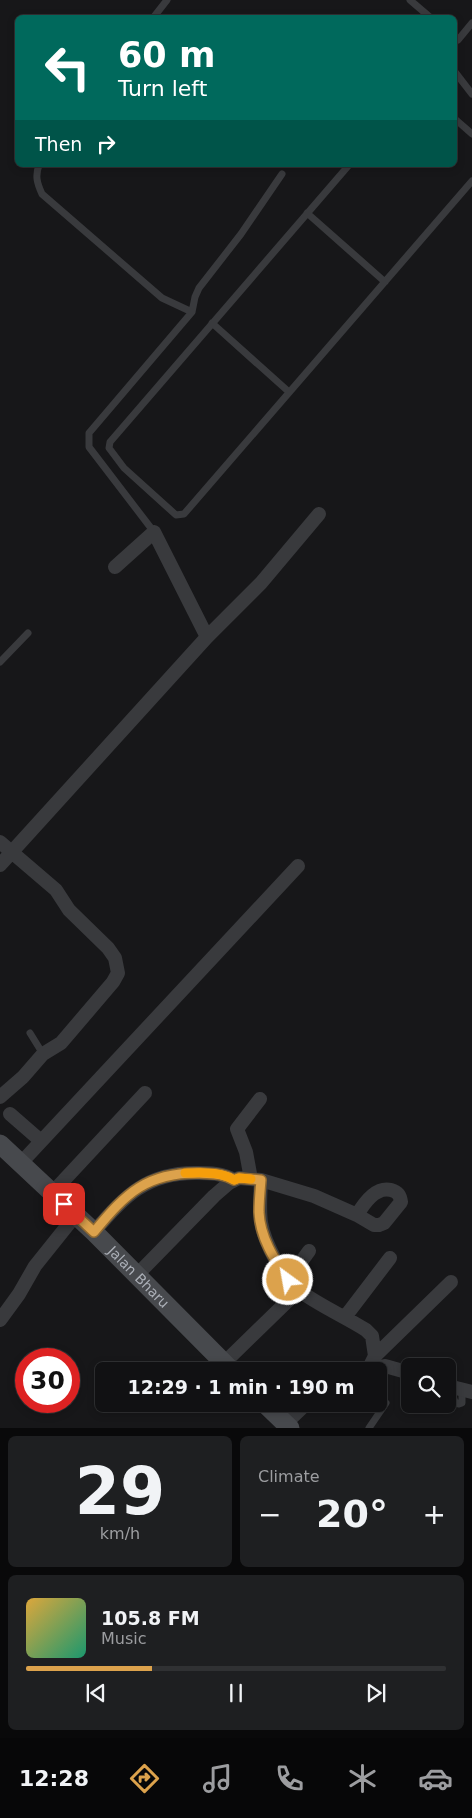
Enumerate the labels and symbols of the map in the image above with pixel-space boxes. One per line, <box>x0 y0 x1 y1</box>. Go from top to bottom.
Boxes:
pin <box>43 1183 85 1225</box>
street label: Jalan Bharu <box>104 1242 173 1311</box>
position arrow <box>261 1253 313 1305</box>
speed limit sign: 30 <box>15 1348 80 1413</box>

